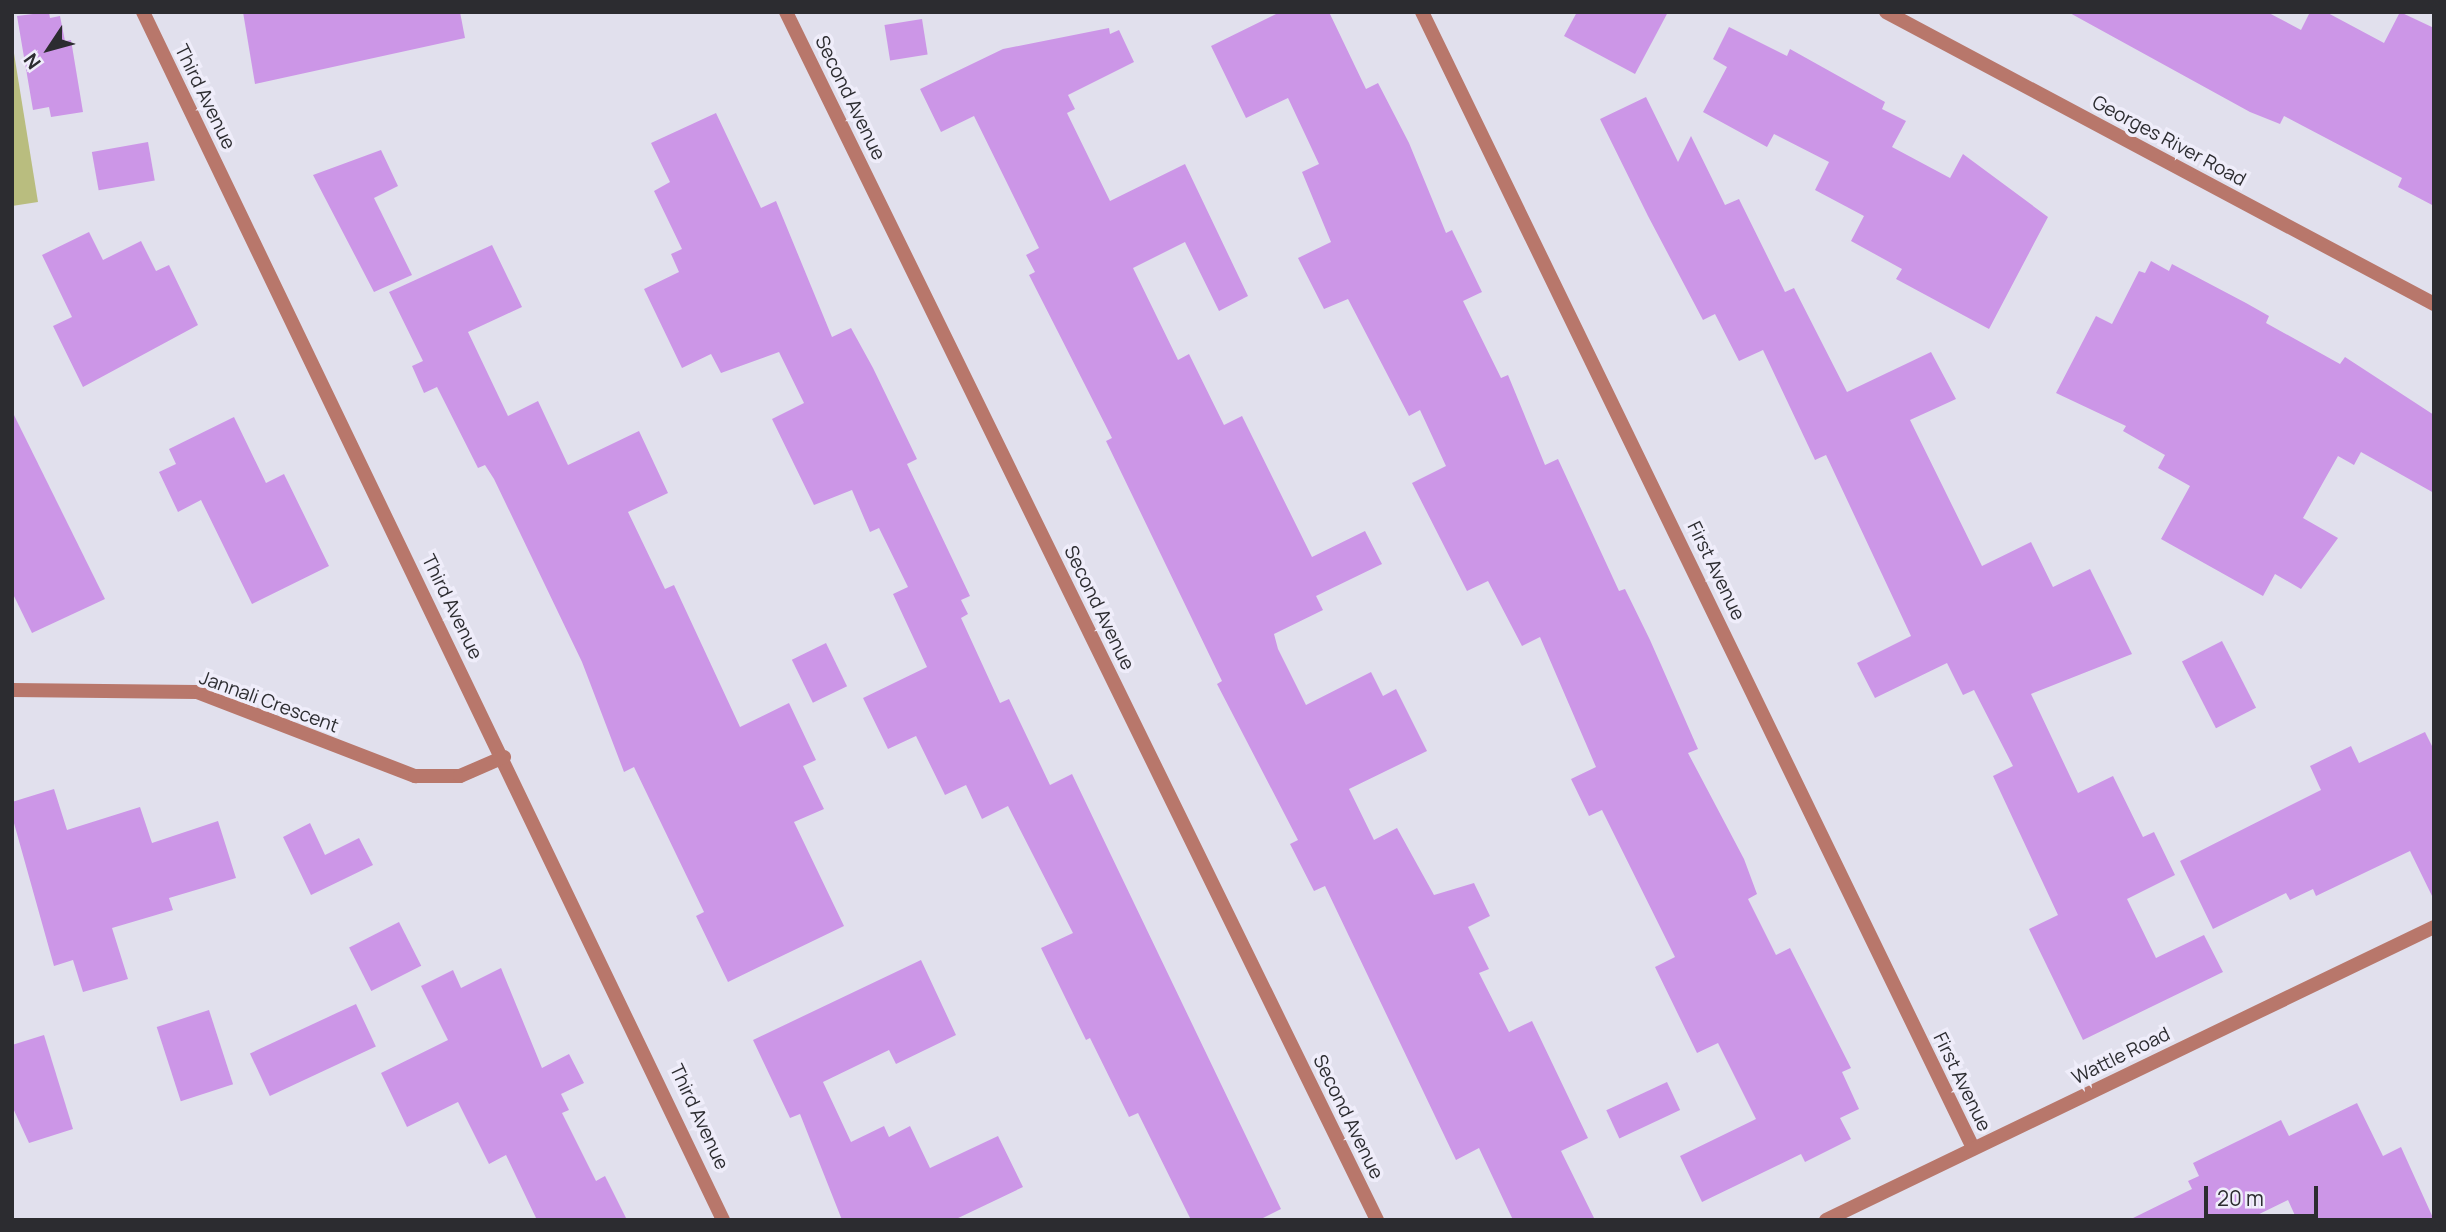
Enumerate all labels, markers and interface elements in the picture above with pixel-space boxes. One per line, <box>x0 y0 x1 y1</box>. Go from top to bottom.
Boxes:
north arrow <box>14 14 84 84</box>
street label: Second Avenue <box>810 32 890 164</box>
street label: Third Avenue <box>170 41 240 153</box>
text: N <box>17 48 47 75</box>
street label: Georges River Road <box>2088 91 2250 191</box>
street label: First Avenue <box>1682 518 1750 624</box>
street label: Second Avenue <box>1059 542 1139 674</box>
street label: Third Avenue <box>417 551 487 663</box>
street label: Jannali Crescent <box>196 666 342 738</box>
street label: Wattle Road <box>2068 1023 2174 1089</box>
street label: First Avenue <box>1928 1029 1996 1135</box>
street label: Second Avenue <box>1308 1051 1388 1183</box>
street label: Third Avenue <box>665 1061 733 1173</box>
scale bar <box>2208 1172 2322 1216</box>
text: 20 m <box>2217 1184 2264 1212</box>

